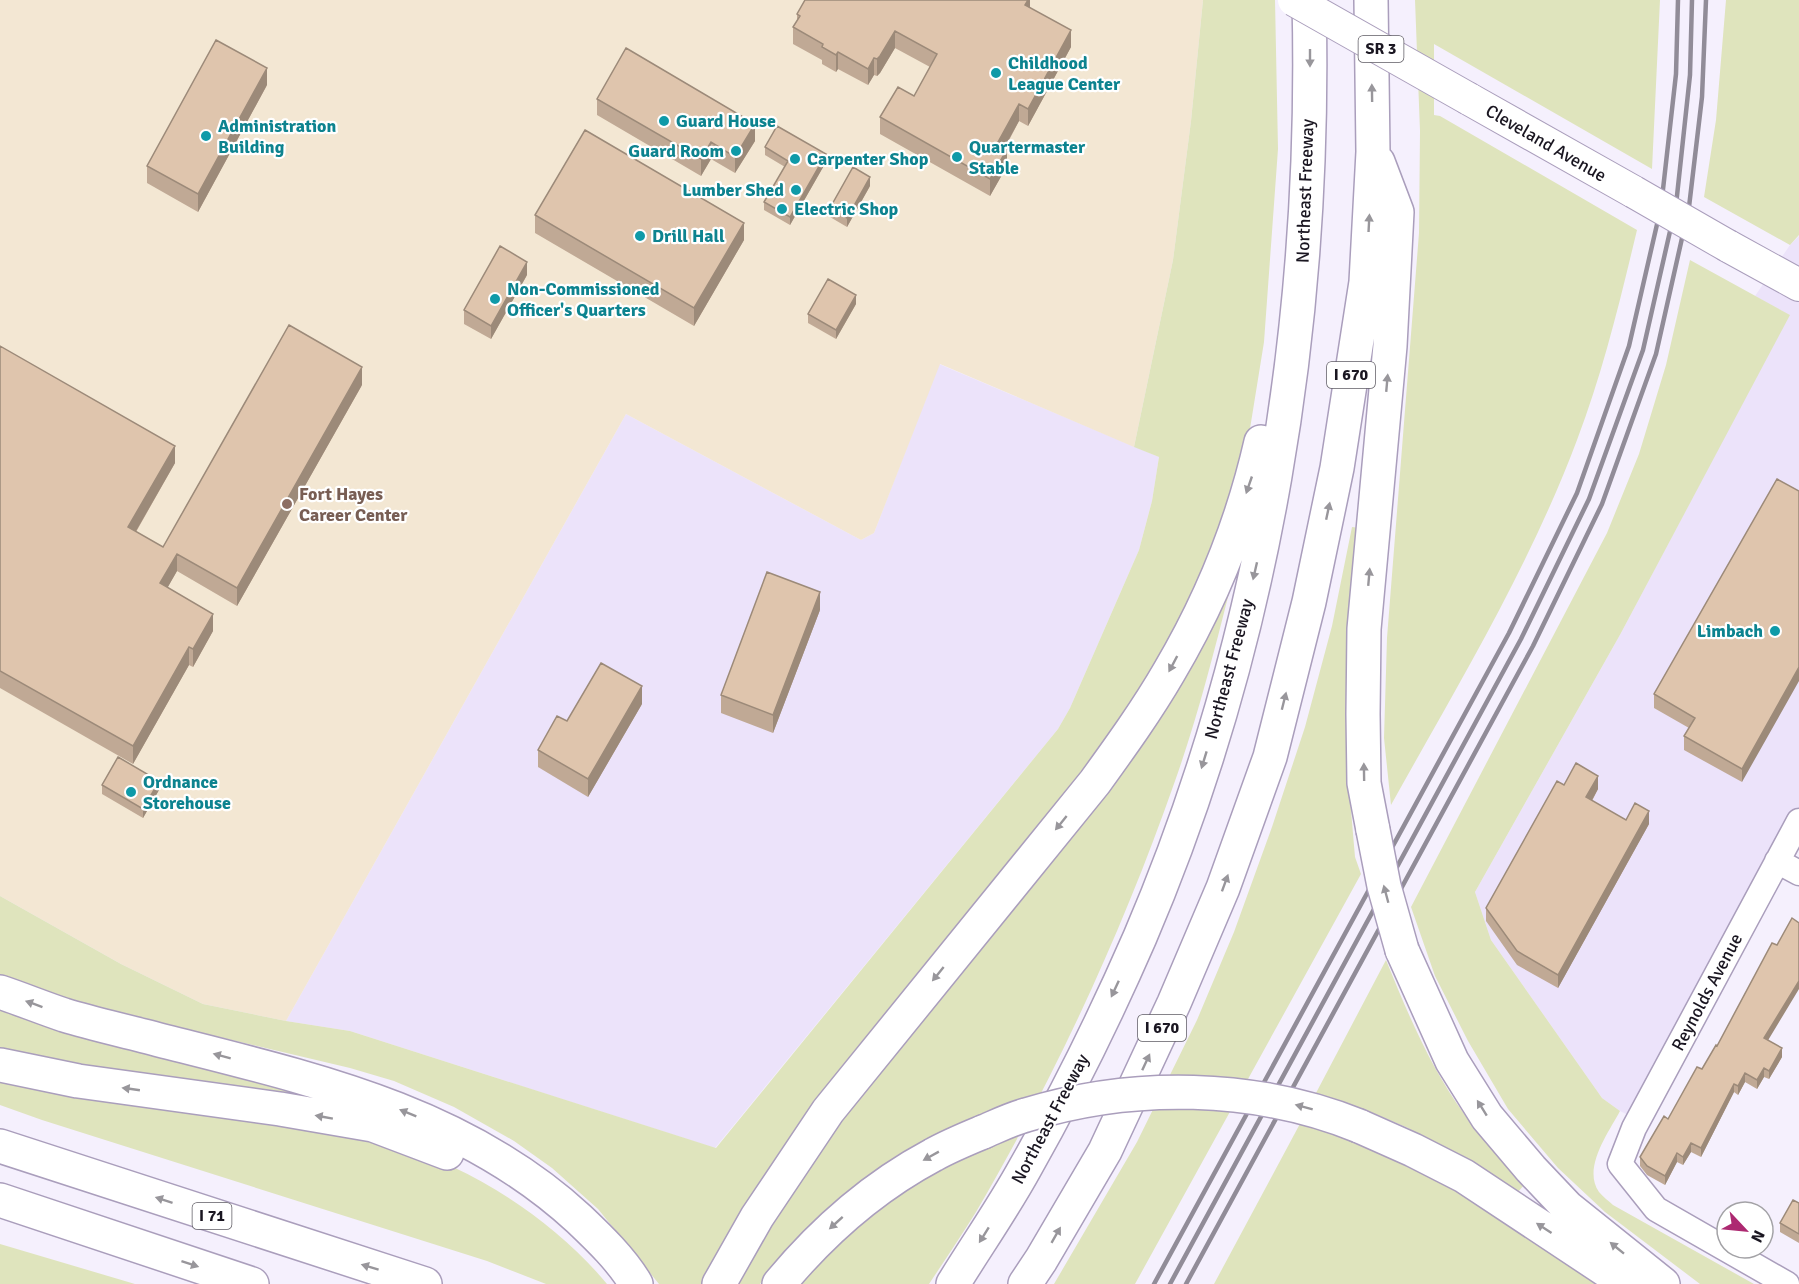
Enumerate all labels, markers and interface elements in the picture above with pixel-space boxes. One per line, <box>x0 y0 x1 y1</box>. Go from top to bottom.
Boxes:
road number: SR 3 <box>1358 36 1404 62</box>
one-way arrow <box>1305 49 1315 68</box>
place label: Childhood League Center <box>1008 52 1121 95</box>
marker: Childhood League Center <box>989 66 1003 80</box>
one-way arrow <box>1368 84 1377 103</box>
street label: Cleveland Avenue <box>1482 100 1610 186</box>
place label: Guard House <box>676 110 776 132</box>
marker: Guard House <box>657 114 671 128</box>
place label: Administration Building <box>218 115 336 158</box>
street label: Northeast Freeway <box>1291 118 1319 263</box>
marker: Administration Building <box>199 129 213 143</box>
place label: Quartermaster Stable <box>969 136 1086 179</box>
place label: Guard Room <box>628 140 724 162</box>
marker: Guard Room <box>729 144 743 158</box>
place label: Carpenter Shop <box>807 148 929 170</box>
marker: Quartermaster Stable <box>950 150 964 164</box>
marker: Carpenter Shop <box>788 152 802 166</box>
place label: Lumber Shed <box>682 179 784 201</box>
marker: Lumber Shed <box>789 183 803 197</box>
place label: Electric Shop <box>794 198 899 220</box>
marker: Electric Shop <box>775 202 789 216</box>
one-way arrow <box>1365 214 1374 233</box>
place label: Drill Hall <box>652 225 725 247</box>
marker: Drill Hall <box>633 229 647 243</box>
place label: Non-Commissioned Officer's Quarters <box>507 278 660 321</box>
marker: Non-Commissioned Officer's Quarters <box>488 292 502 306</box>
road number: I 670 <box>1327 362 1375 388</box>
one-way arrow <box>1382 374 1392 393</box>
one-way arrow <box>1244 476 1254 494</box>
place label: Fort Hayes Career Center <box>299 483 408 526</box>
marker: Fort Hayes Career Center <box>280 497 294 511</box>
one-way arrow <box>1324 501 1333 520</box>
one-way arrow <box>1250 562 1259 581</box>
one-way arrow <box>1364 568 1374 587</box>
street label: Northeast Freeway <box>1200 596 1258 741</box>
place label: Limbach <box>1697 620 1763 642</box>
marker: Limbach <box>1768 624 1782 638</box>
one-way arrow <box>1168 656 1178 673</box>
one-way arrow <box>1280 692 1289 710</box>
one-way arrow <box>1199 751 1208 769</box>
one-way arrow <box>1359 763 1369 782</box>
place label: Ordnance Storehouse <box>143 771 231 814</box>
marker: Ordnance Storehouse <box>124 785 138 799</box>
one-way arrow <box>1055 815 1068 831</box>
one-way arrow <box>1220 874 1230 892</box>
one-way arrow <box>1381 885 1390 903</box>
street label: Reynolds Avenue <box>1667 930 1747 1054</box>
one-way arrow <box>931 966 944 982</box>
one-way arrow <box>1111 980 1120 997</box>
one-way arrow <box>25 998 43 1008</box>
road number: I 670 <box>1138 1015 1186 1041</box>
one-way arrow <box>212 1050 231 1060</box>
street label: Northeast Freeway <box>1006 1050 1094 1188</box>
one-way arrow <box>1142 1053 1151 1070</box>
one-way arrow <box>122 1084 141 1093</box>
one-way arrow <box>1476 1100 1487 1116</box>
one-way arrow <box>1295 1101 1313 1111</box>
one-way arrow <box>399 1108 417 1117</box>
one-way arrow <box>315 1112 334 1121</box>
one-way arrow <box>923 1151 939 1162</box>
one-way arrow <box>155 1195 173 1204</box>
north arrow <box>1715 1200 1775 1260</box>
road number: I 71 <box>192 1203 232 1229</box>
one-way arrow <box>829 1216 844 1230</box>
one-way arrow <box>1536 1223 1552 1234</box>
one-way arrow <box>1051 1226 1061 1243</box>
one-way arrow <box>978 1227 989 1243</box>
text: N <box>1746 1227 1769 1246</box>
one-way arrow <box>1609 1241 1625 1254</box>
one-way arrow <box>181 1260 199 1269</box>
one-way arrow <box>361 1262 379 1271</box>

